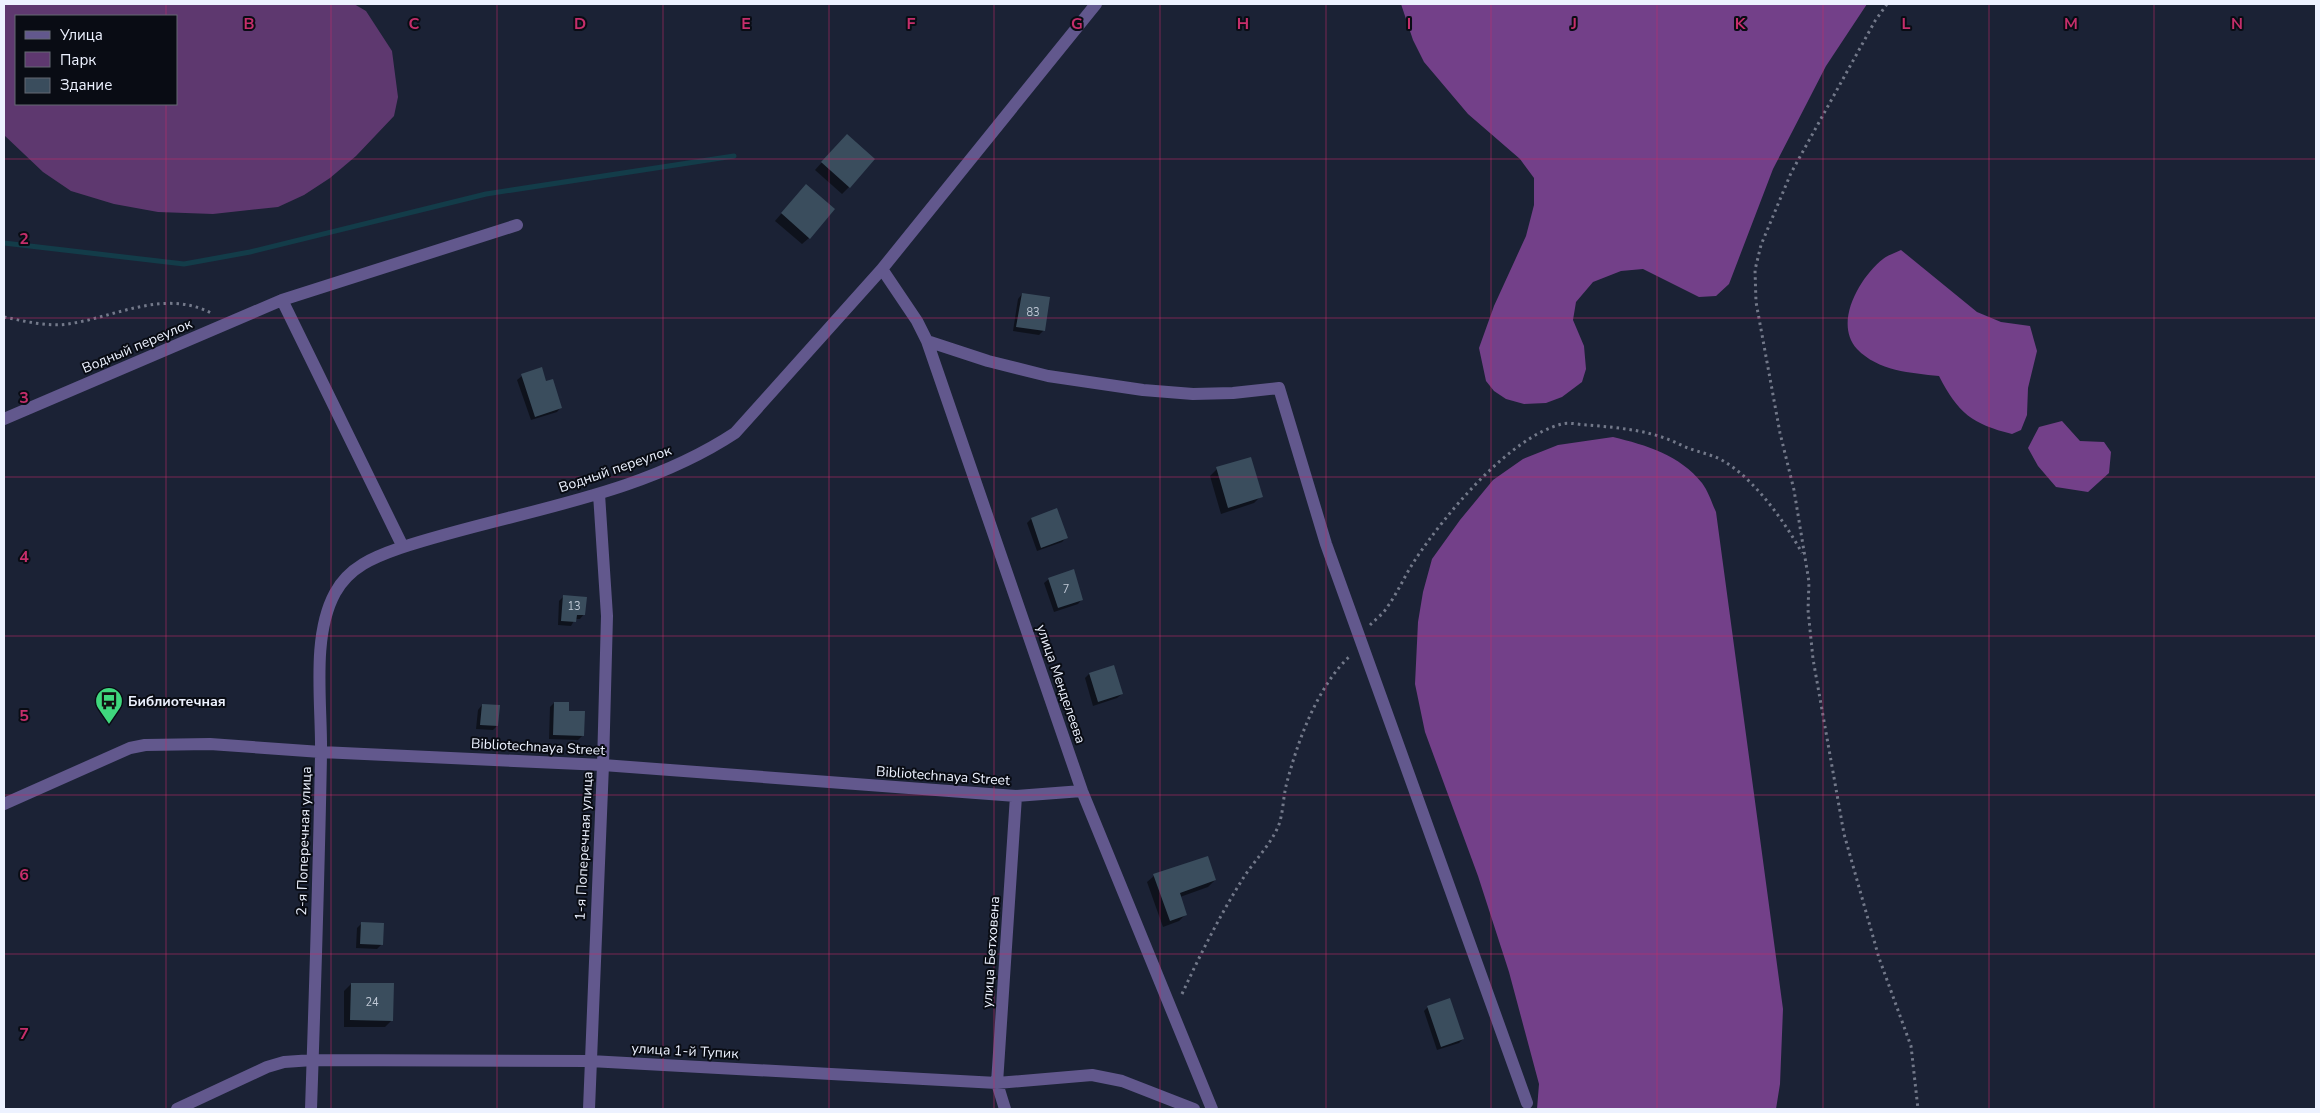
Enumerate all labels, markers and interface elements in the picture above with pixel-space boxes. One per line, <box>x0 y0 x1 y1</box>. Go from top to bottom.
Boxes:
text: B <box>243 13 255 35</box>
text: C <box>409 13 420 35</box>
text: D <box>574 13 586 35</box>
text: E <box>741 13 751 35</box>
text: F <box>907 13 916 35</box>
text: G <box>1071 13 1083 35</box>
text: H <box>1237 13 1249 35</box>
text: I <box>1407 13 1411 35</box>
text: J <box>1570 13 1577 35</box>
text: K <box>1735 13 1747 35</box>
text: L <box>1902 13 1911 35</box>
text: M <box>2064 13 2078 35</box>
text: N <box>2231 13 2243 35</box>
legend <box>15 15 178 105</box>
text: Улица <box>59 25 103 45</box>
text: Парк <box>60 50 96 70</box>
text: Здание <box>60 75 112 95</box>
text: 2 <box>19 228 29 250</box>
house number: 83 <box>1026 305 1040 320</box>
street label: Водный переулок <box>79 314 195 378</box>
text: 3 <box>19 387 29 409</box>
street label: Водный переулок <box>556 441 674 497</box>
text: 4 <box>19 546 29 568</box>
house number: 7 <box>1063 582 1069 597</box>
house number: 13 <box>567 599 581 614</box>
street label: улица Менделеева <box>1032 622 1090 746</box>
bus stop icon: Библиотечная <box>94 686 124 725</box>
place label: Библиотечная <box>128 692 226 711</box>
text: 5 <box>19 705 29 727</box>
street label: Bibliotechnaya Street <box>470 734 606 760</box>
street label: Bibliotechnaya Street <box>875 762 1011 790</box>
street label: 2-я Поперечная улица <box>292 766 316 916</box>
street label: 1-я Поперечная улица <box>571 771 597 921</box>
text: 6 <box>19 864 29 886</box>
street label: улица Бетховена <box>978 895 1004 1009</box>
house number: 24 <box>365 995 379 1010</box>
text: 7 <box>19 1023 29 1045</box>
street label: улица 1-й Тупик <box>631 1039 740 1063</box>

